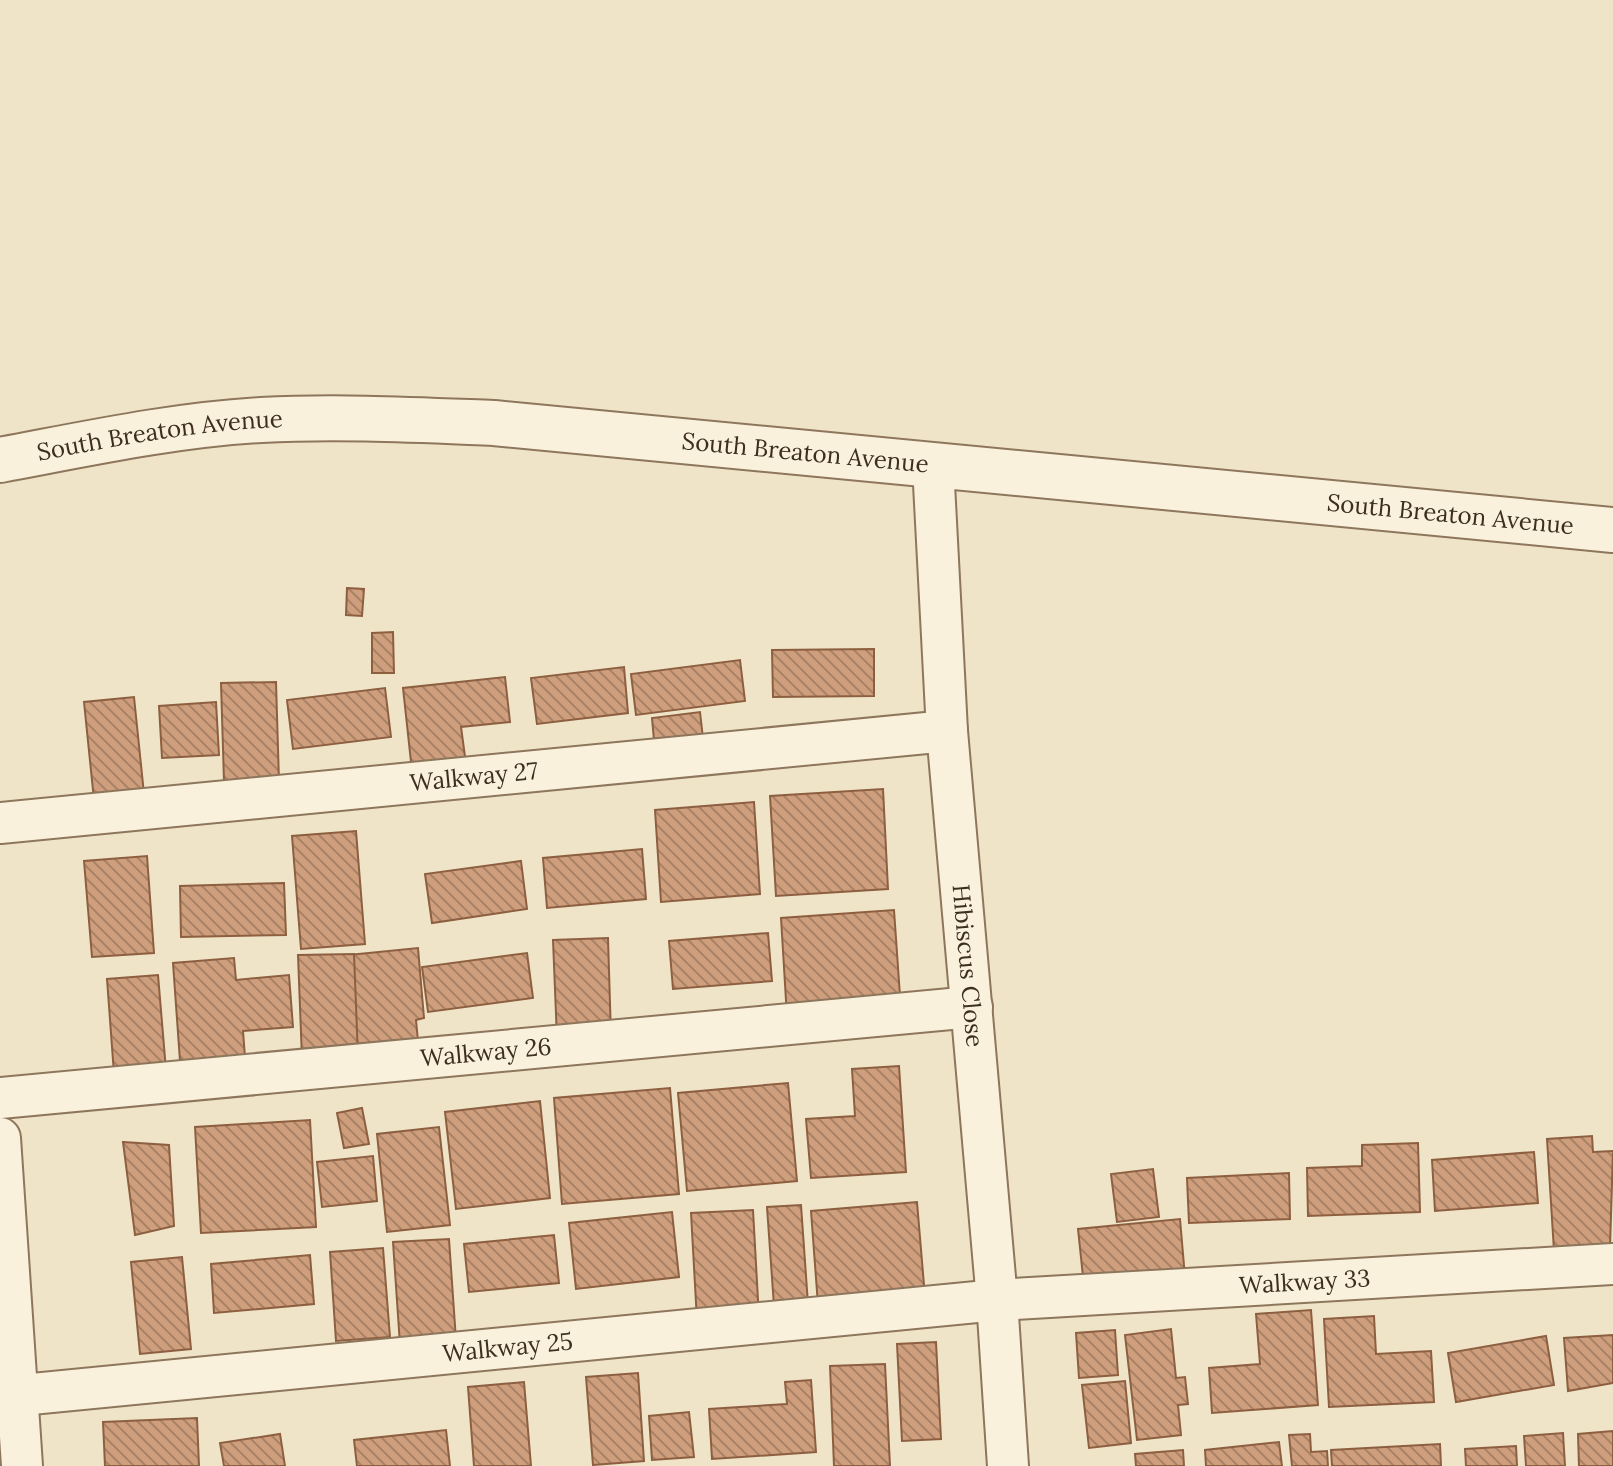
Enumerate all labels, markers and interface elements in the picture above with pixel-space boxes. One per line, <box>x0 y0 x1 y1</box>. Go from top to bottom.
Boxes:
street label: South Breaton Avenue <box>34 403 283 468</box>
street label: South Breaton Avenue <box>680 425 930 479</box>
street label: South Breaton Avenue <box>1325 487 1575 541</box>
street label: Walkway 27 <box>408 755 539 798</box>
street label: Hibiscus Close <box>946 883 991 1048</box>
street label: Walkway 26 <box>419 1030 553 1074</box>
street label: Walkway 33 <box>1238 1262 1371 1301</box>
street label: Walkway 25 <box>441 1325 574 1369</box>

